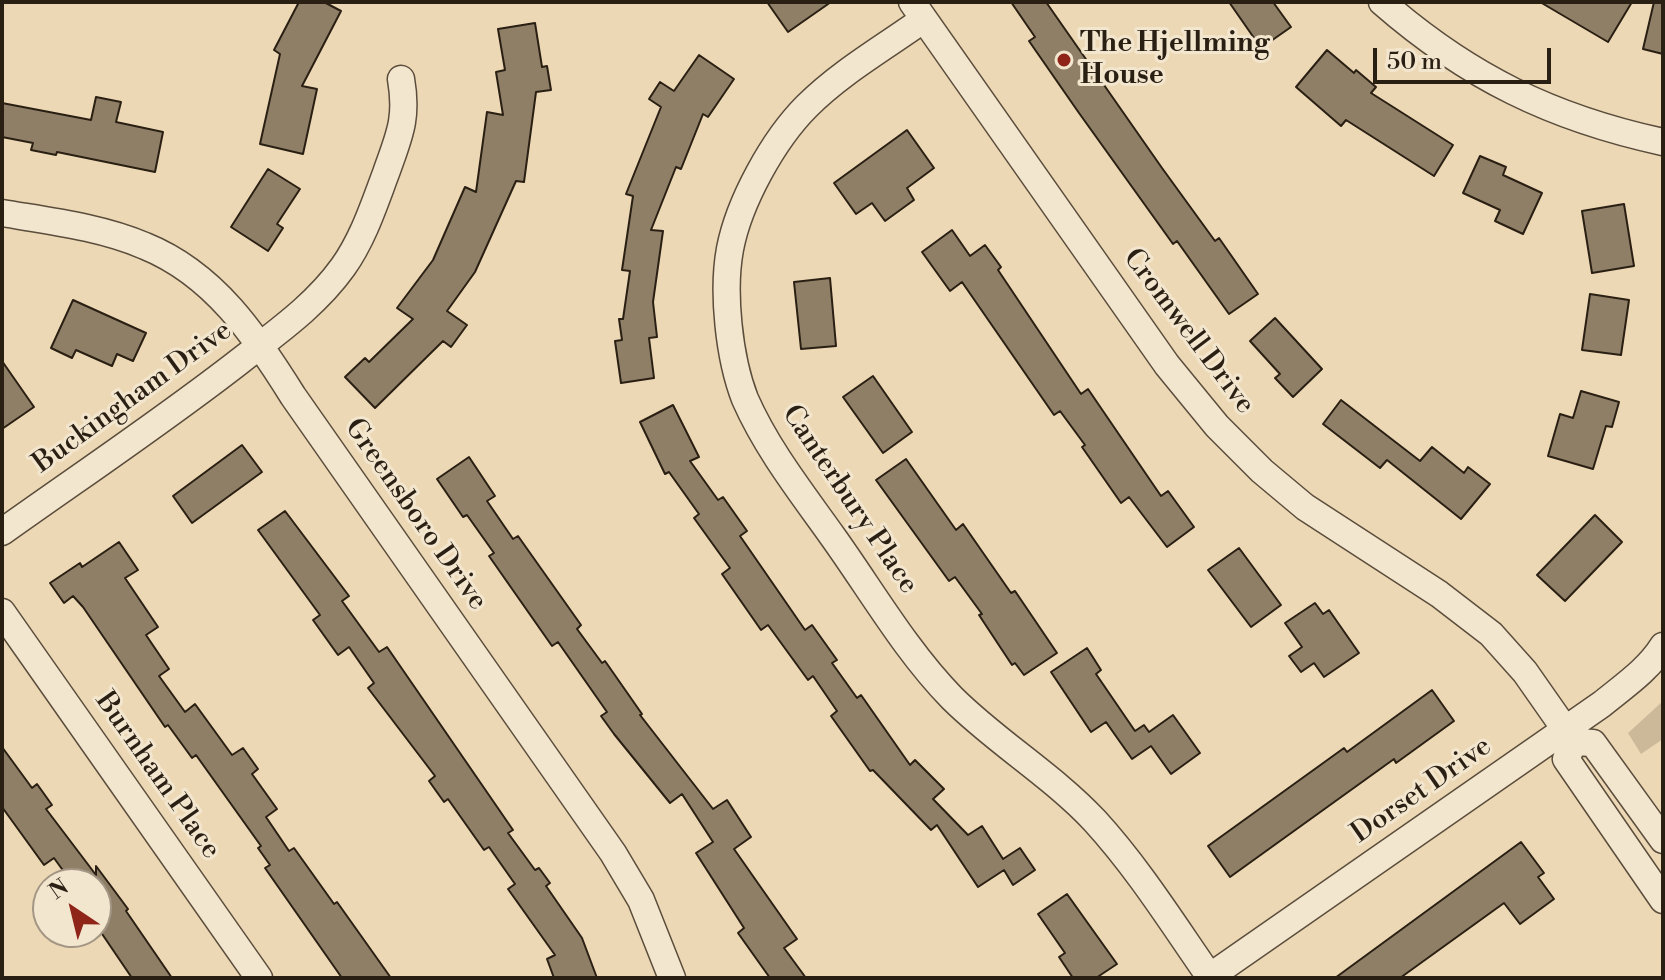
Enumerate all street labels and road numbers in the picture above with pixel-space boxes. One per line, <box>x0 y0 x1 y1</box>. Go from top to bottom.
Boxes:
street label: Cromwell Drive <box>1115 243 1261 421</box>
street label: Buckingham Drive <box>27 315 239 481</box>
street label: Canterbury Place <box>774 399 924 601</box>
street label: Greensboro Drive <box>336 413 494 617</box>
street label: Burnham Place <box>87 686 227 866</box>
street label: Dorset Drive <box>1346 731 1498 851</box>

